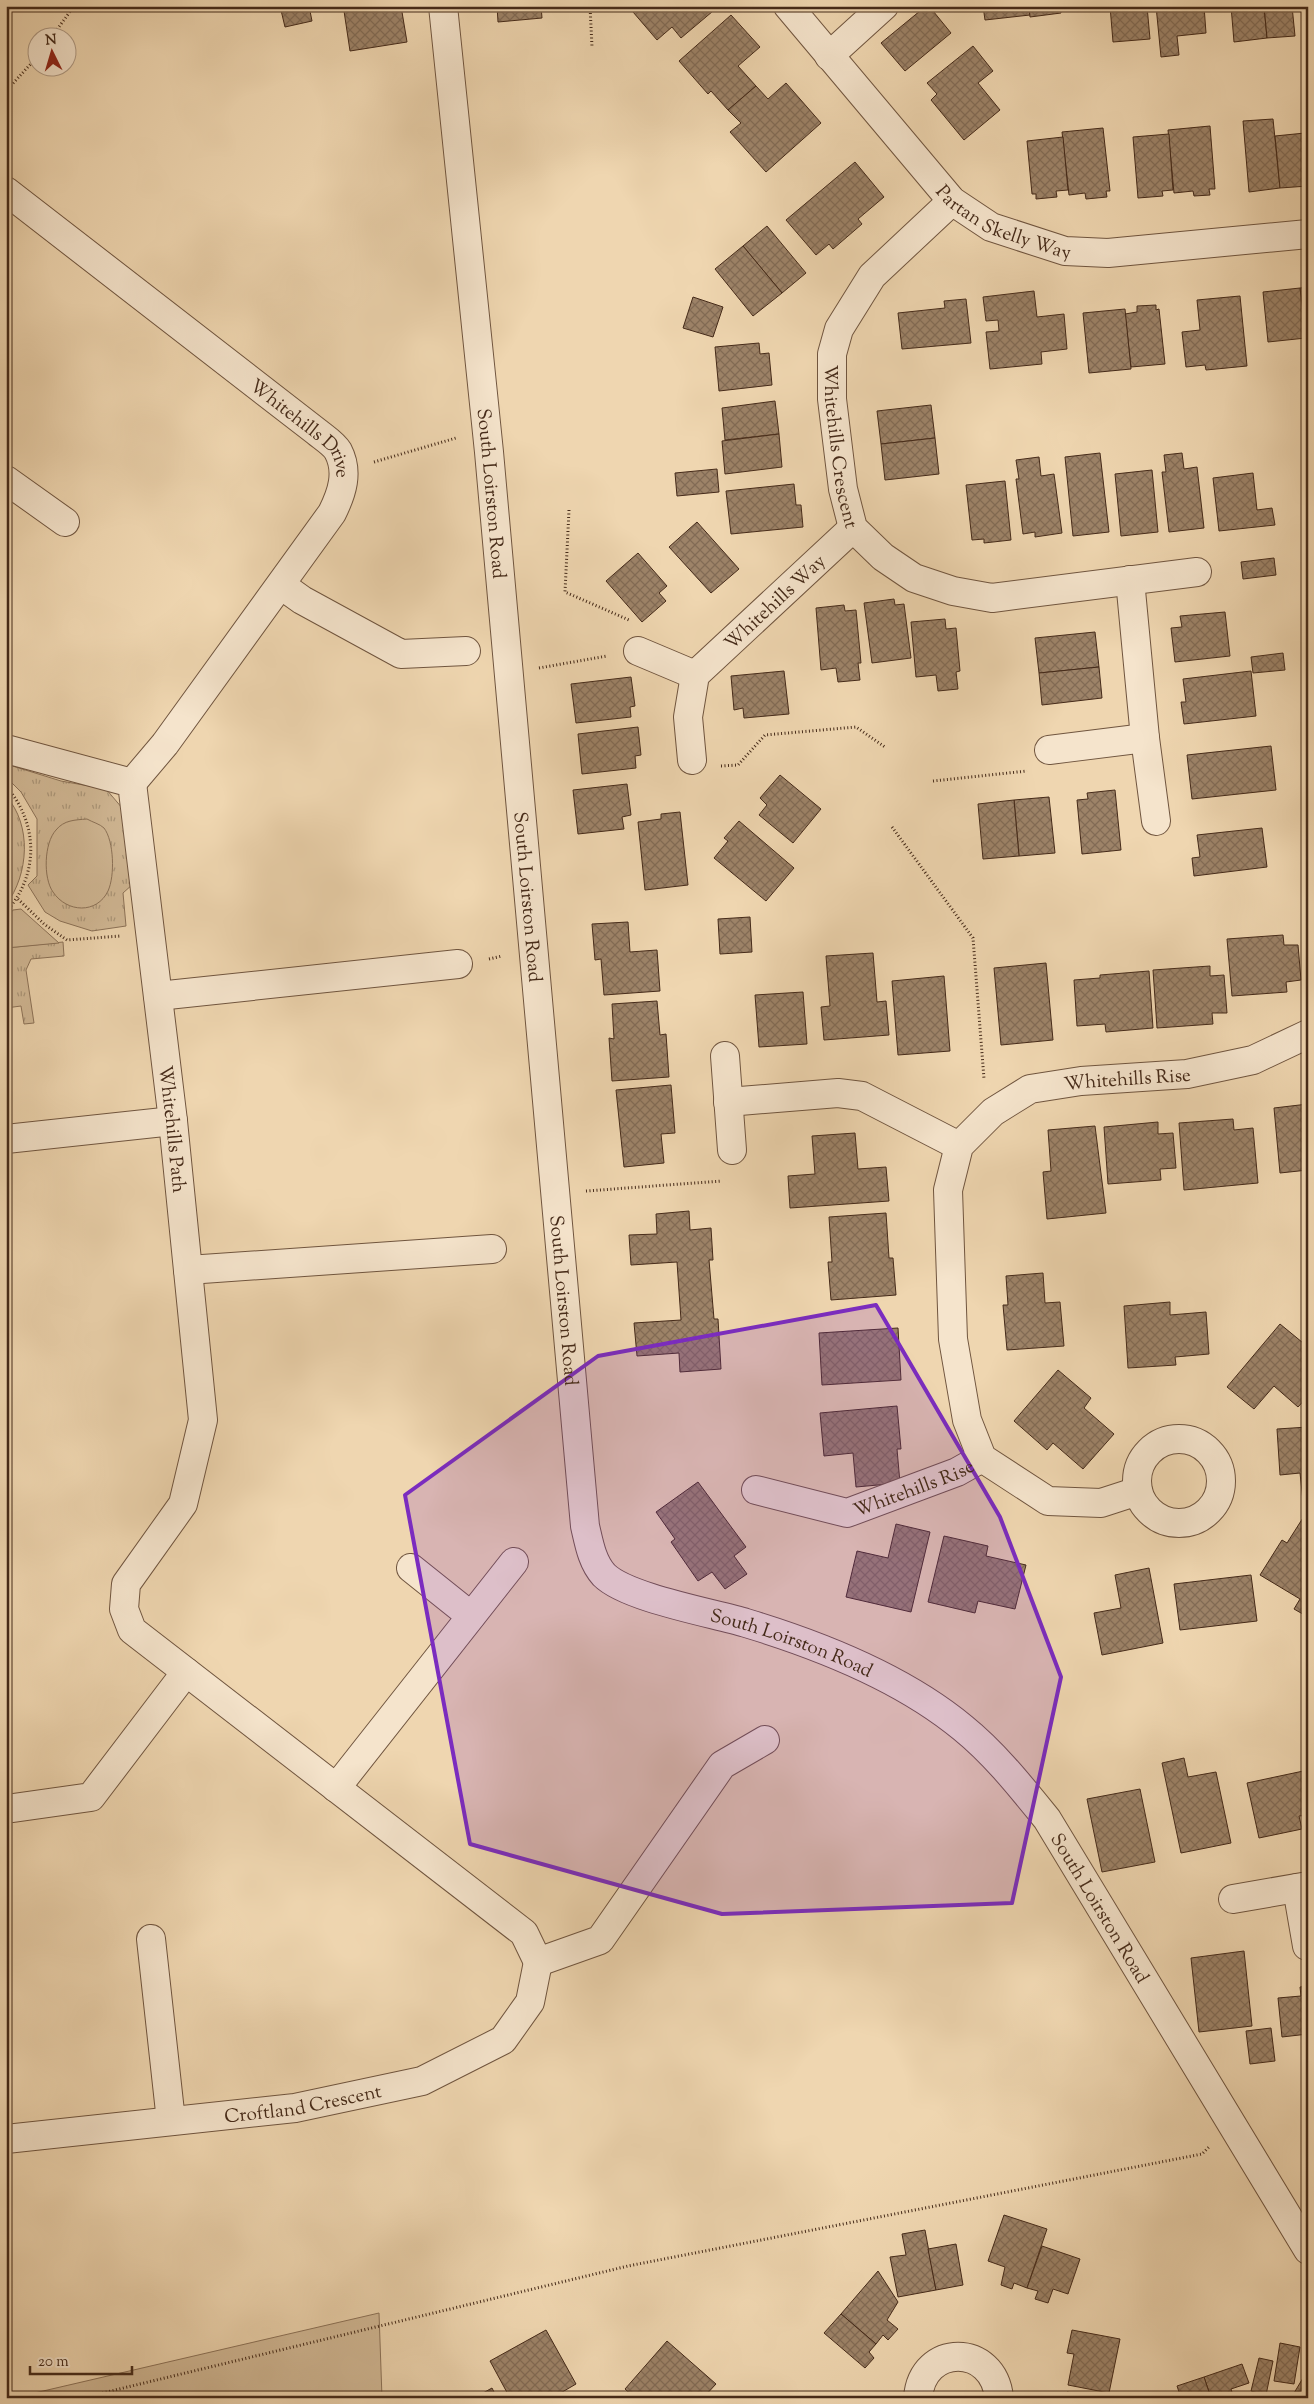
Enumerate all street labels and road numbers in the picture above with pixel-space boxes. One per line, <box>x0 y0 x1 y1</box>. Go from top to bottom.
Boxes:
street label: Partan Skelly Way <box>928 180 1072 267</box>
street label: Whitehills Crescent <box>816 364 864 532</box>
street label: Whitehills Drive <box>243 374 355 478</box>
street label: South Loirston Road <box>469 407 511 580</box>
street label: Whitehills Way <box>719 549 833 657</box>
street label: South Loirston Road <box>505 811 547 984</box>
street label: Whitehills Rise <box>1063 1063 1192 1099</box>
street label: Whitehills Path <box>150 1064 191 1194</box>
street label: South Loirston Road <box>541 1214 583 1387</box>
street label: Whitehills Rise <box>850 1454 980 1525</box>
street label: South Loirston Road <box>707 1603 877 1686</box>
street label: South Loirston Road <box>1043 1829 1155 1989</box>
street label: Croftland Crescent <box>223 2079 385 2132</box>

